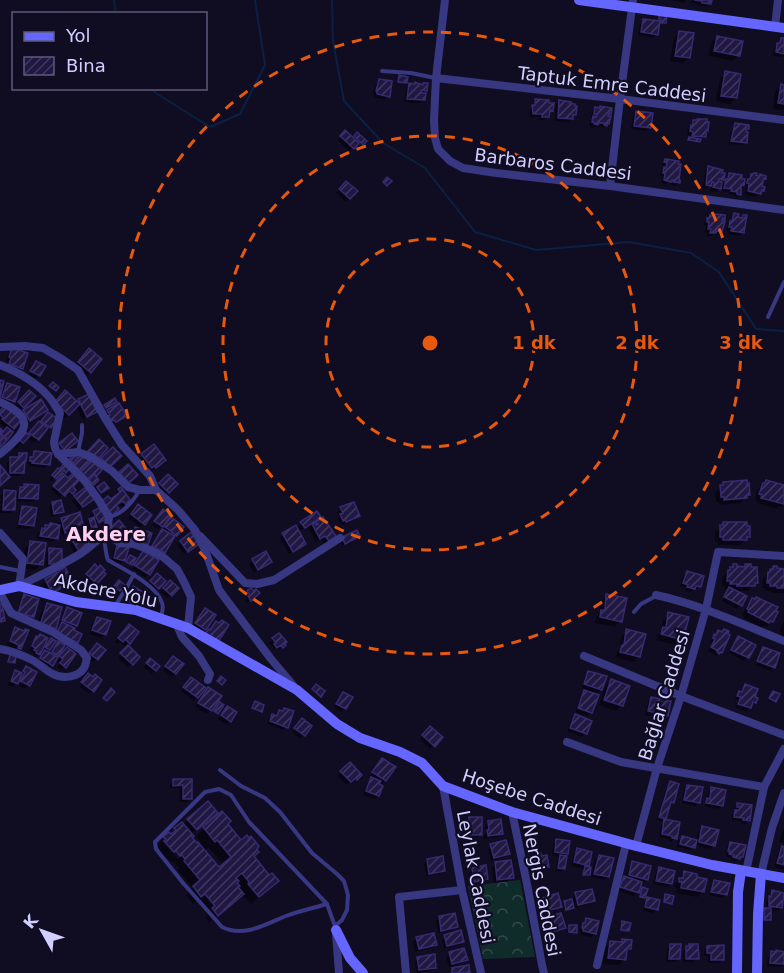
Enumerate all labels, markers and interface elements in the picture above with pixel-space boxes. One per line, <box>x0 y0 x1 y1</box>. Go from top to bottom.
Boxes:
legend <box>12 12 207 90</box>
text: Yol <box>65 25 91 46</box>
text: Bina <box>66 55 106 76</box>
street label: Taptuk Emre Caddesi <box>516 62 707 106</box>
street label: Barbaros Caddesi <box>473 144 633 184</box>
text: 1 dk <box>512 332 557 353</box>
text: 2 dk <box>615 332 660 353</box>
text: 3 dk <box>719 332 764 353</box>
centre of rings <box>420 333 440 353</box>
district label: Akdere <box>66 522 146 546</box>
street label: Akdere Yolu <box>52 569 160 611</box>
street label: Bağlar Caddesi <box>634 627 694 763</box>
street label: Hoşebe Caddesi <box>460 765 604 829</box>
street label: Leylak Caddesi <box>453 808 499 946</box>
street label: Nergis Caddesi <box>519 822 565 958</box>
north arrow <box>12 901 72 961</box>
text: K <box>20 910 43 933</box>

